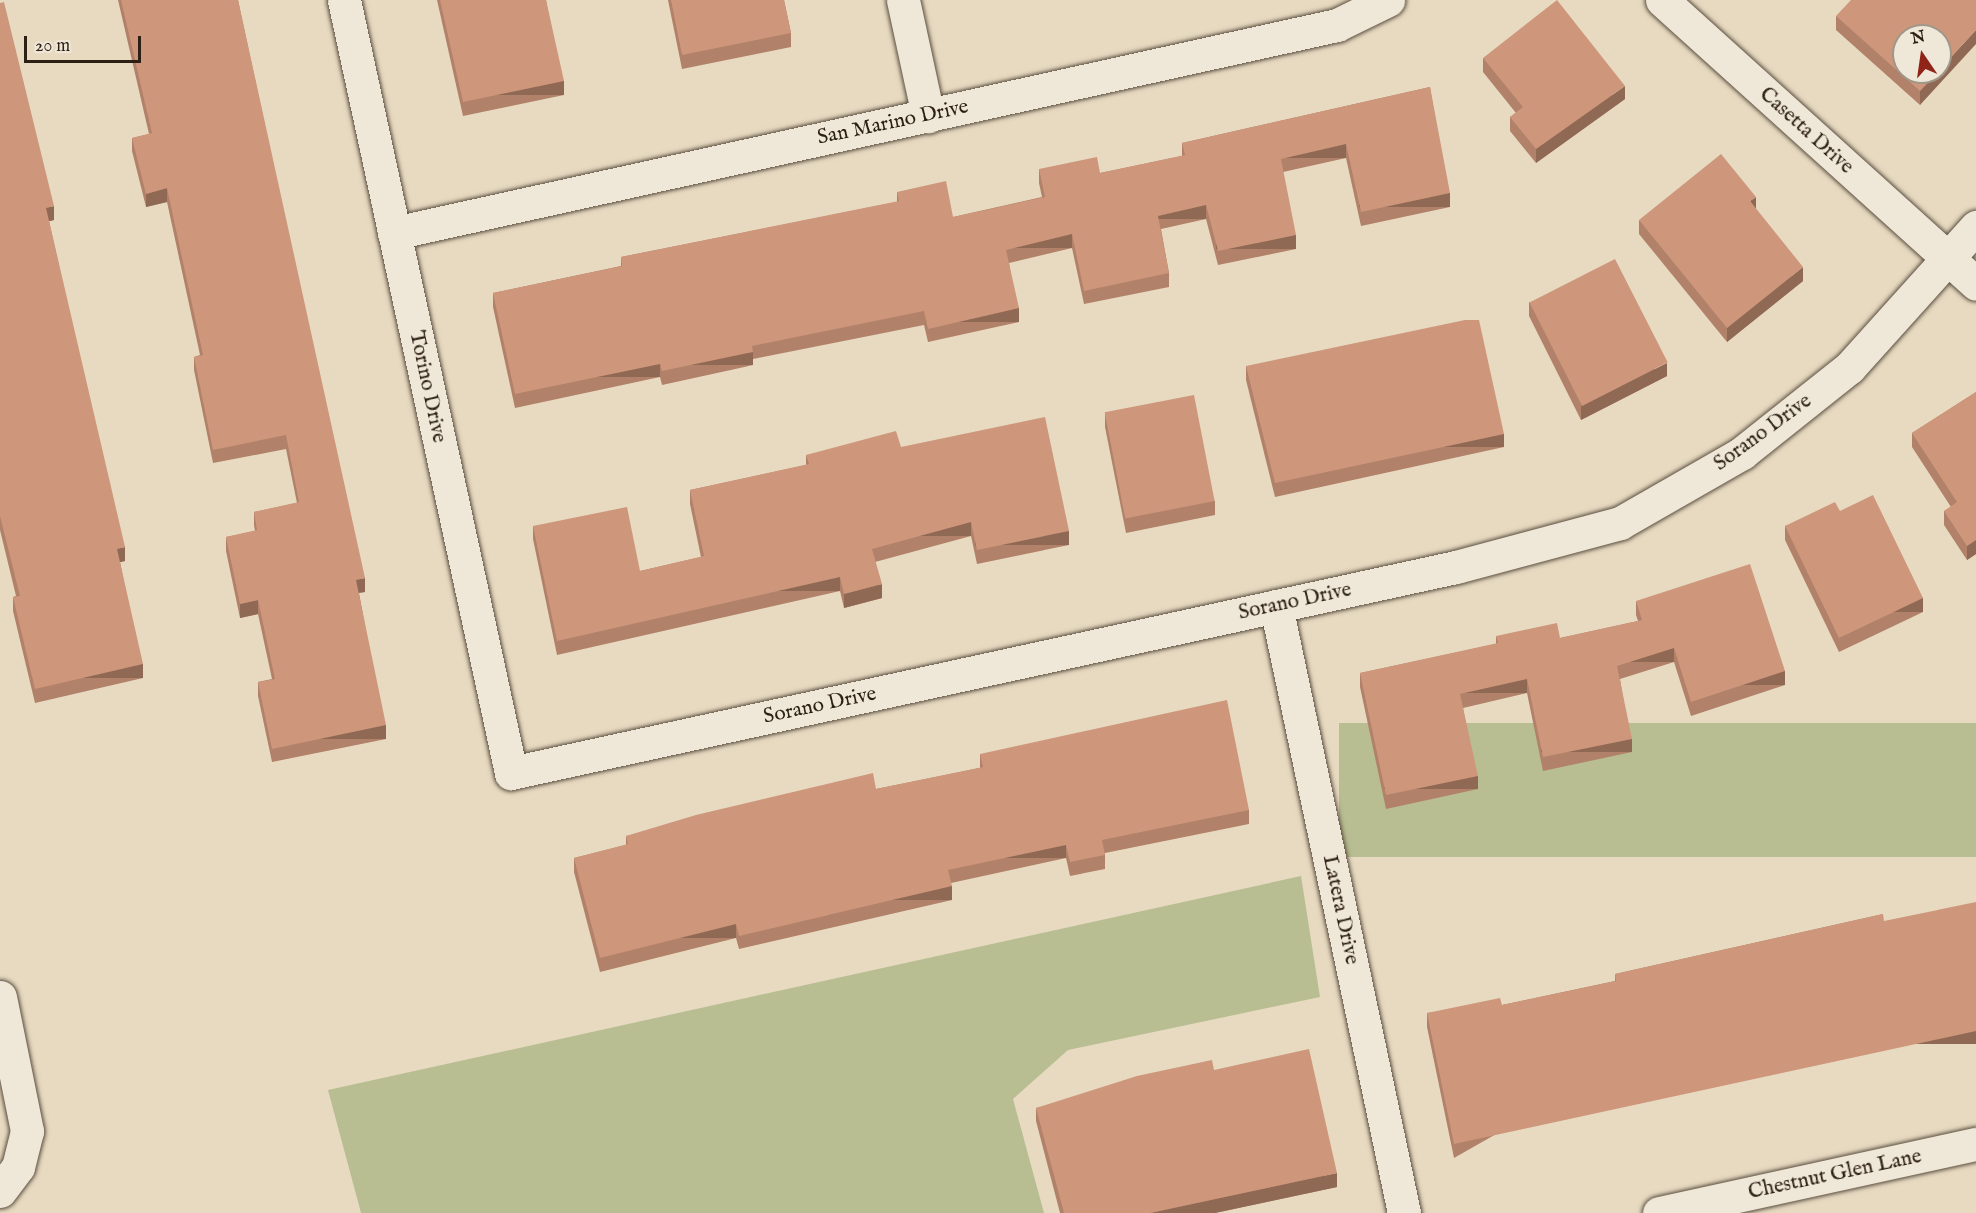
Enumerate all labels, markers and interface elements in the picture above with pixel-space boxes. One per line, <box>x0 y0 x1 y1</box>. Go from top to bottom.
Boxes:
scale bar <box>27 24 144 62</box>
north arrow <box>1892 24 1952 84</box>
text: N <box>1909 27 1927 50</box>
text: 20 m <box>35 35 70 58</box>
street label: Casetta Drive <box>1754 82 1858 180</box>
street label: San Marino Drive <box>815 95 971 151</box>
street label: Torino Drive <box>403 329 451 445</box>
street label: Sorano Drive <box>1709 389 1817 477</box>
street label: Sorano Drive <box>1236 578 1354 626</box>
street label: Sorano Drive <box>761 682 879 730</box>
street label: Latera Drive <box>1316 853 1364 967</box>
street label: Chestnut Glen Lane <box>1746 1144 1924 1206</box>

